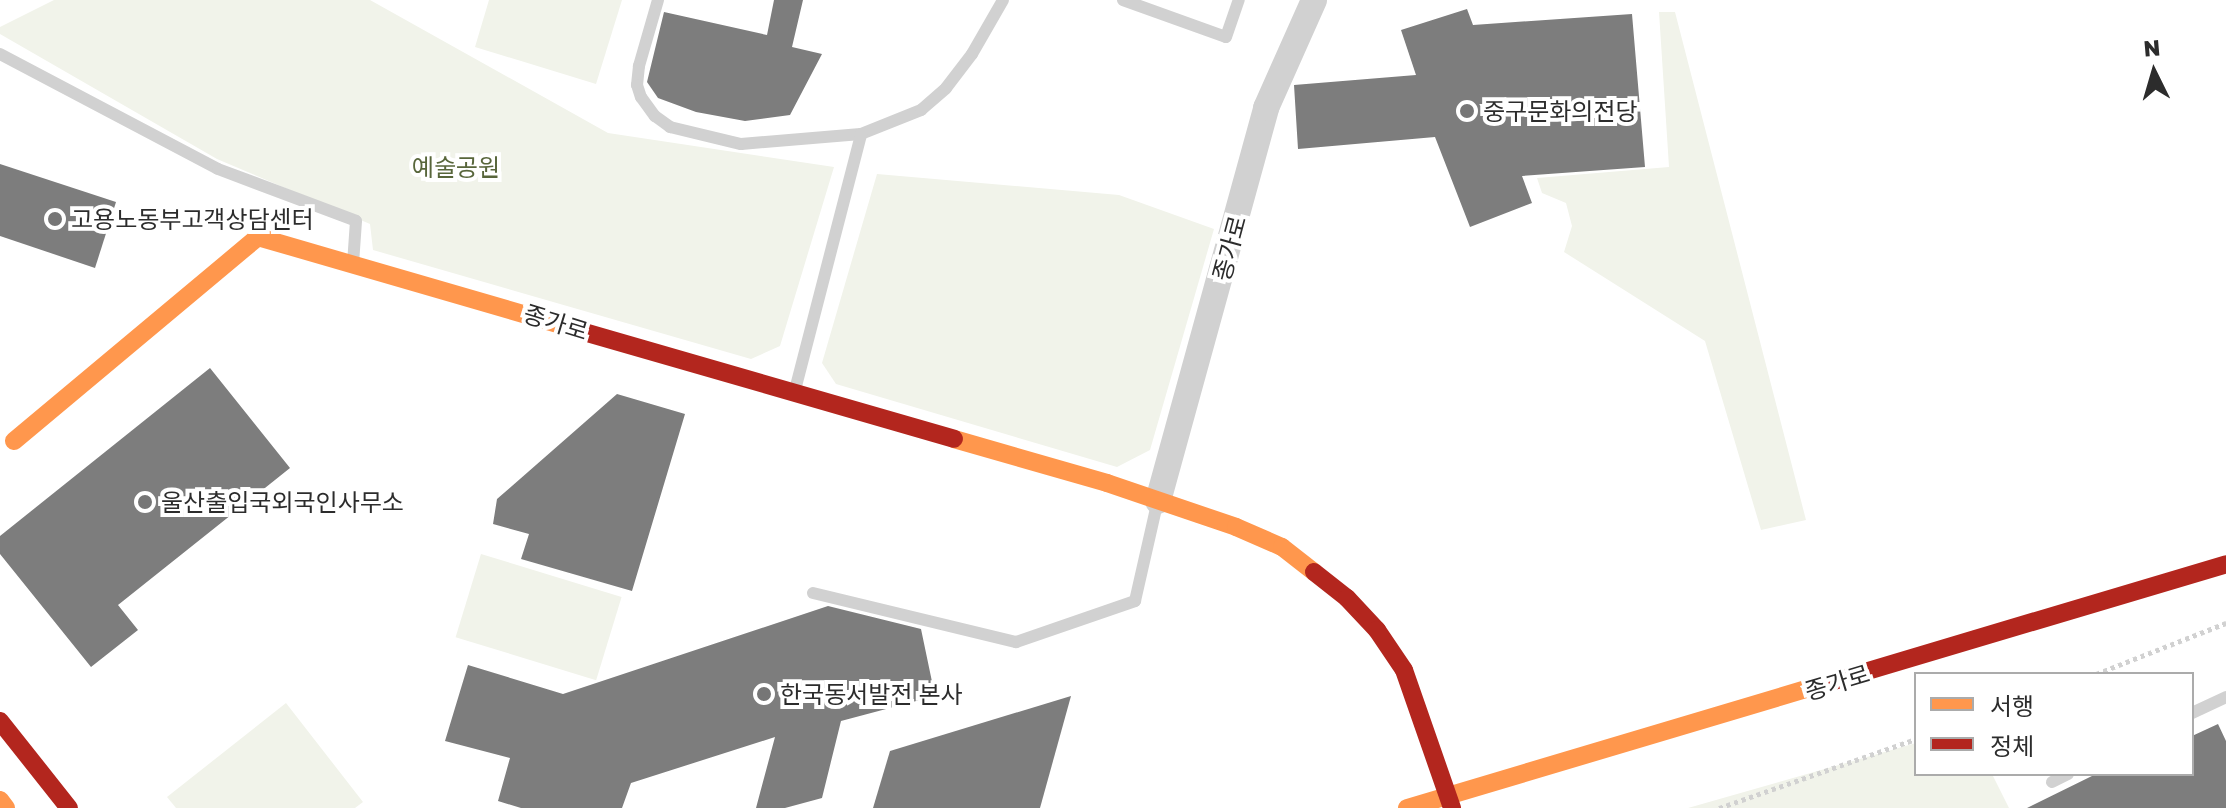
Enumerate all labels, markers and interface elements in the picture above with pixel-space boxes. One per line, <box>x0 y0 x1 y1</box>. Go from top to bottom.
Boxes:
north arrow <box>2114 32 2194 112</box>
text: N <box>2142 33 2161 62</box>
place label: 중구문화의전당 <box>1483 97 1638 125</box>
marker: 중구문화의전당 <box>1458 102 1476 120</box>
park label: 예술공원 <box>412 153 500 181</box>
place label: 고용노동부고객상담센터 <box>71 205 314 233</box>
marker: 고용노동부고객상담센터 <box>46 210 64 228</box>
street label: 종가로 <box>1207 212 1251 284</box>
street label: 종가로 <box>520 299 592 345</box>
place label: 울산출입국외국인사무소 <box>161 488 404 516</box>
marker: 울산출입국외국인사무소 <box>136 493 154 511</box>
street label: 종가로 <box>1801 659 1873 705</box>
legend <box>1914 672 2194 776</box>
place label: 한국동서발전 본사 <box>780 680 963 708</box>
marker: 한국동서발전 본사 <box>755 685 773 703</box>
text: 서행 <box>1990 691 2034 720</box>
text: 정체 <box>1990 731 2034 760</box>

